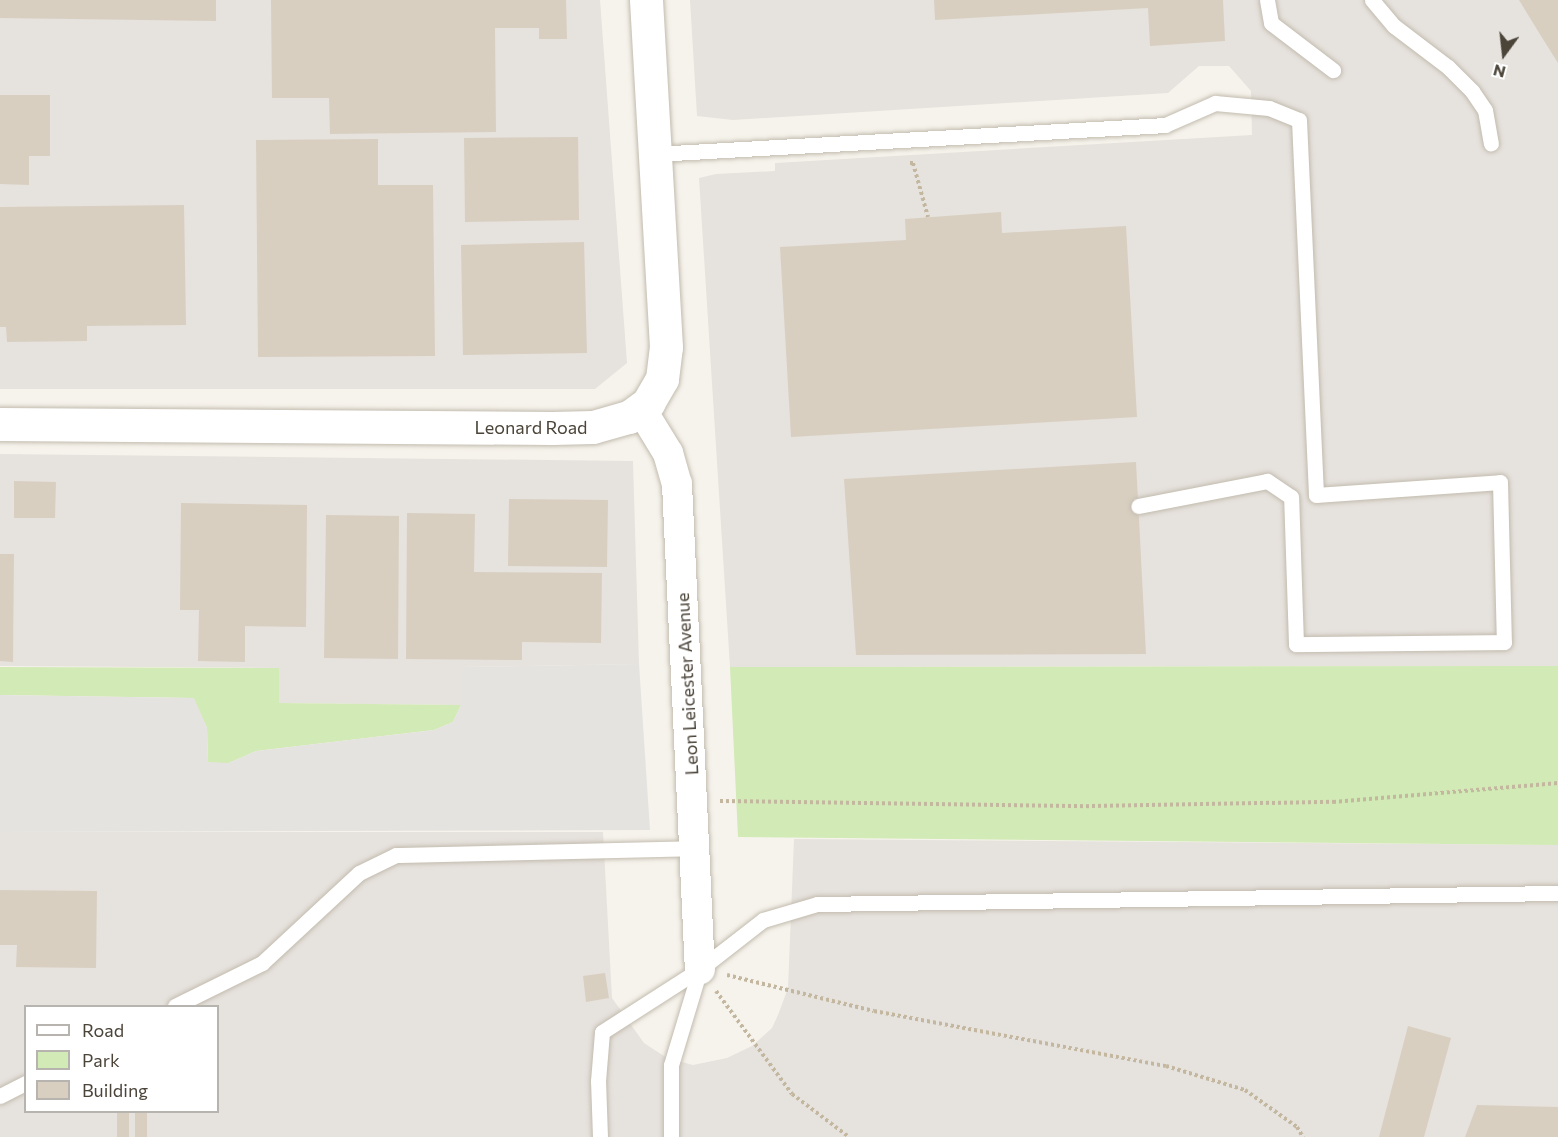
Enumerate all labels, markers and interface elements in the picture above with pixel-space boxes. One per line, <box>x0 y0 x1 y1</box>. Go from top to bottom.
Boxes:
north arrow <box>1474 24 1534 84</box>
text: N <box>1491 61 1507 83</box>
street label: Leonard Road <box>474 416 588 438</box>
street label: Leon Leicester Avenue <box>671 592 703 776</box>
legend <box>24 1005 219 1113</box>
text: Road <box>82 1019 124 1041</box>
text: Park <box>82 1049 120 1071</box>
text: Building <box>82 1079 148 1101</box>

